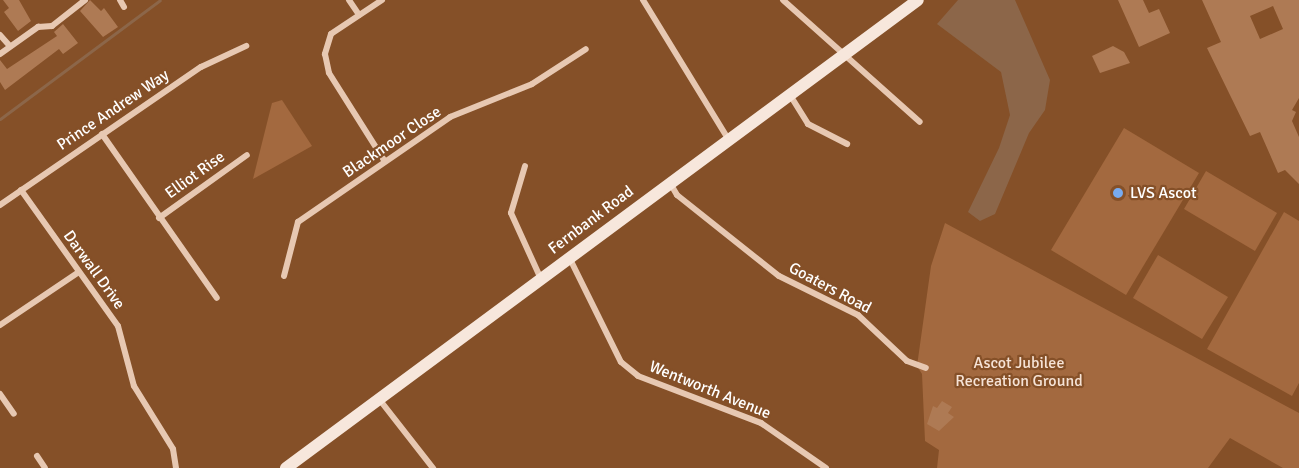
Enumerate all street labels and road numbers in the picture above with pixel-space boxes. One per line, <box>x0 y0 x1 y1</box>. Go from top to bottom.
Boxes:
street label: Prince Andrew Way <box>53 65 173 155</box>
street label: Blackmoor Close <box>339 102 445 182</box>
street label: Elliot Rise <box>162 147 228 203</box>
street label: Fernbank Road <box>545 182 637 258</box>
street label: Darwall Drive <box>59 227 129 313</box>
street label: Goaters Road <box>785 258 875 318</box>
street label: Wentworth Avenue <box>647 357 773 423</box>

